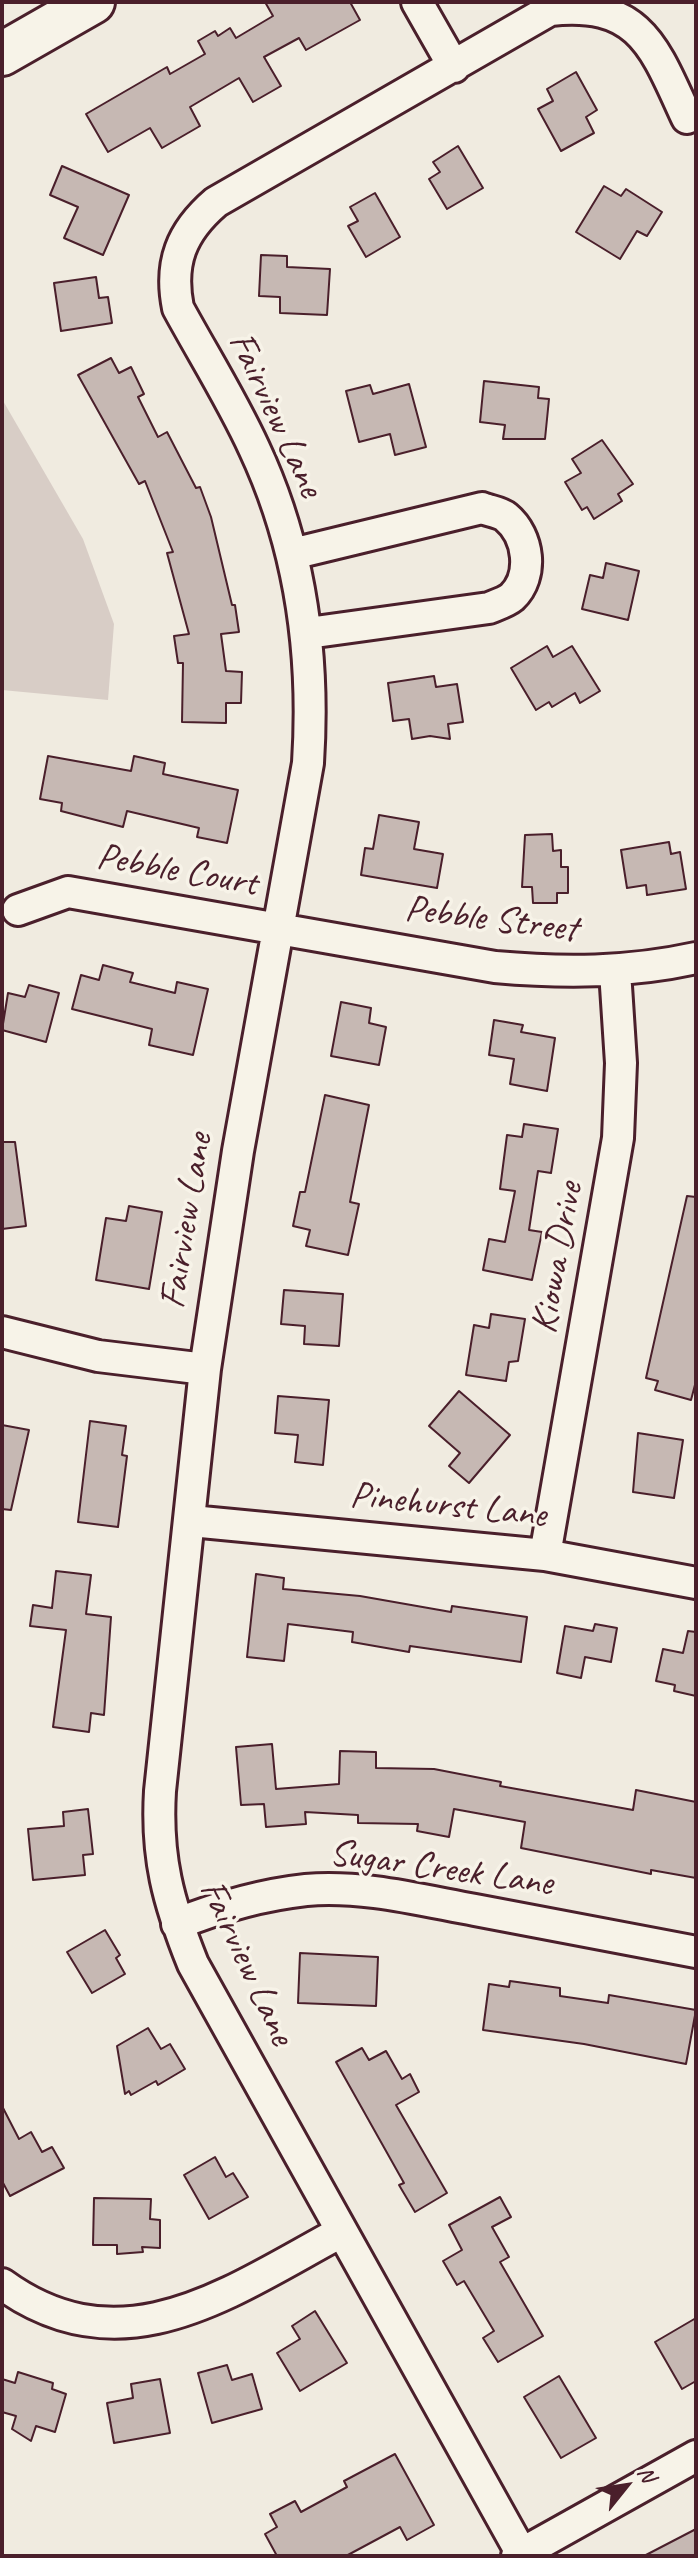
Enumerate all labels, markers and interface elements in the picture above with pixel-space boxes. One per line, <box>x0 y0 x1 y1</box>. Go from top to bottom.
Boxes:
street label: Fairview Lane <box>217 325 333 505</box>
street label: Pebble Court <box>93 834 261 908</box>
street label: Pebble Street <box>402 887 580 953</box>
street label: Fairview Lane <box>151 1130 223 1312</box>
street label: Kiowa Drive <box>522 1179 594 1337</box>
street label: Pinehurst Lane <box>348 1473 548 1539</box>
street label: Sugar Creek Lane <box>326 1831 556 1907</box>
street label: Fairview Lane <box>188 1873 304 2053</box>
north arrow <box>586 2446 666 2526</box>
text: N <box>631 2461 662 2487</box>

